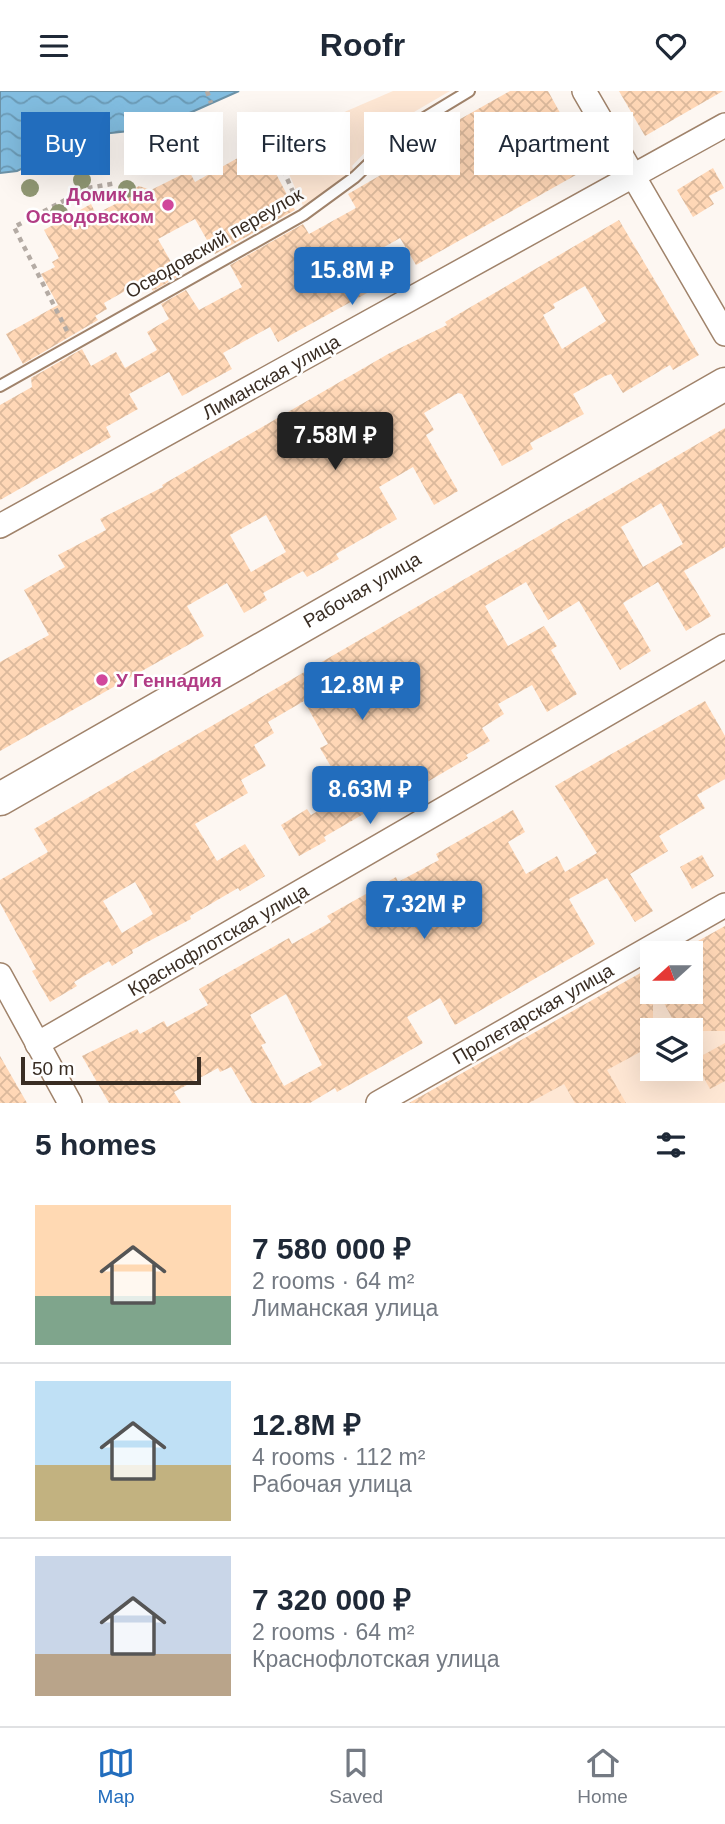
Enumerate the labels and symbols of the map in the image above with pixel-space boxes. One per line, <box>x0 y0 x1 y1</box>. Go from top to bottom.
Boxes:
street label: Осводовский переулок <box>122 183 307 302</box>
place label: Домик на Осводовском <box>26 184 154 227</box>
marker: Домик на Осводовском <box>160 197 176 213</box>
pin: 15.8M ₽ <box>287 247 417 307</box>
street label: Лиманская улица <box>199 330 344 423</box>
pin: 7.58M ₽ <box>270 413 400 472</box>
street label: Рабочая улица <box>300 548 425 632</box>
pin: 12.8M ₽ <box>297 663 427 722</box>
place label: У Геннадия <box>116 670 222 691</box>
marker: У Геннадия <box>94 672 110 688</box>
pin: 8.63M ₽ <box>305 767 435 826</box>
street label: Краснофлотская улица <box>124 880 312 1000</box>
pin: 7.32M ₽ <box>359 881 489 941</box>
north arrow <box>640 941 704 1005</box>
street label: Пролетарская улица <box>449 959 617 1068</box>
scale bar <box>21 1054 201 1086</box>

